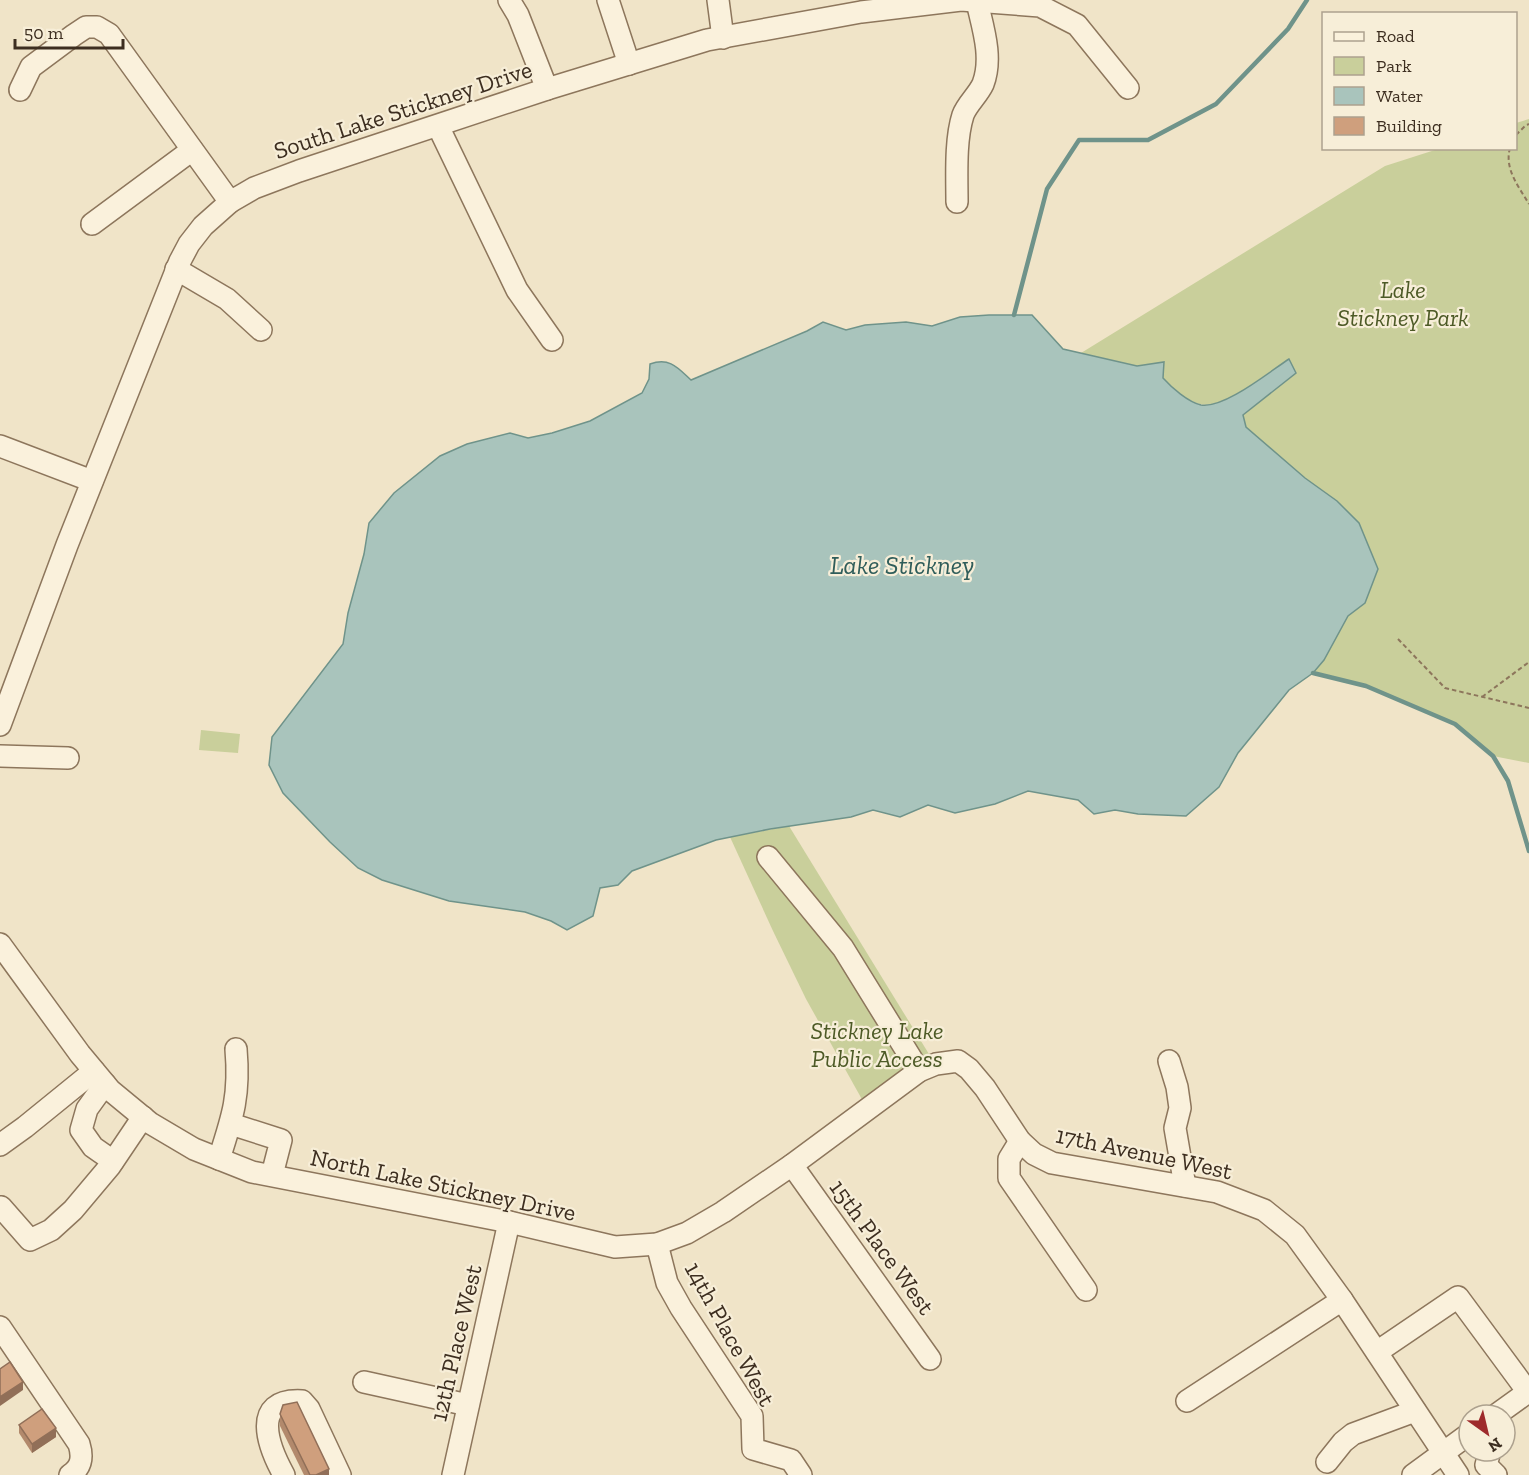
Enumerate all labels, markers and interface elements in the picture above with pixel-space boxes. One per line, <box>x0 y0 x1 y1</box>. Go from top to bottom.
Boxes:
scale bar <box>15 12 123 50</box>
legend <box>1322 12 1517 150</box>
text: 50 m <box>24 22 64 44</box>
text: Road <box>1376 25 1415 47</box>
street label: South Lake Stickney Drive <box>270 54 536 165</box>
text: Park <box>1376 55 1412 77</box>
text: Water <box>1376 85 1423 107</box>
text: Building <box>1376 115 1442 137</box>
park label: Lake Stickney Park <box>1337 275 1469 332</box>
water label: Lake Stickney <box>830 549 974 581</box>
park label: Stickney Lake Public Access <box>810 1016 944 1073</box>
street label: 17th Avenue West <box>1053 1120 1235 1185</box>
street label: North Lake Stickney Drive <box>308 1142 579 1227</box>
street label: 15th Place West <box>824 1174 941 1320</box>
street label: 14th Place West <box>679 1257 782 1411</box>
street label: 12th Place West <box>423 1262 488 1424</box>
north arrow <box>1457 1403 1517 1463</box>
text: N <box>1485 1434 1505 1456</box>

